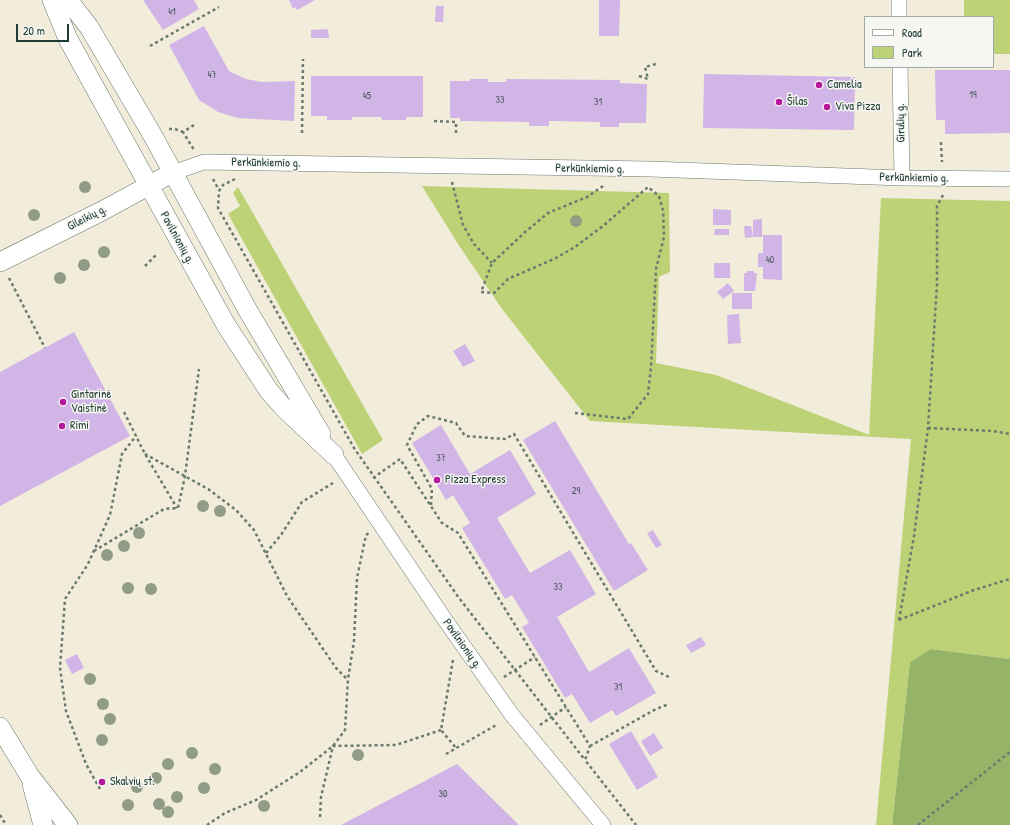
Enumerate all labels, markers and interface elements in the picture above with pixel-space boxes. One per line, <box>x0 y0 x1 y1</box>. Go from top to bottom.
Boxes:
house number: 41 <box>168 6 176 18</box>
scale bar <box>18 16 71 42</box>
legend <box>864 16 994 68</box>
text: 20 m <box>23 22 45 39</box>
text: Road <box>902 24 922 41</box>
text: Park <box>902 44 922 61</box>
house number: 47 <box>208 69 216 81</box>
place label: Camelia <box>827 78 862 92</box>
marker: Camelia <box>814 80 824 90</box>
house number: 19 <box>969 89 977 101</box>
house number: 45 <box>363 90 371 102</box>
house number: 33 <box>496 94 504 106</box>
place label: Šilas <box>787 95 808 109</box>
house number: 31 <box>594 96 602 108</box>
marker: Šilas <box>774 97 784 107</box>
place label: Viva Pizza <box>835 100 880 114</box>
marker: Viva Pizza <box>822 102 832 112</box>
street label: Girulių g. <box>893 103 909 143</box>
street label: Perkūnkiemio g. <box>231 155 301 171</box>
street label: Perkūnkiemio g. <box>555 161 625 177</box>
street label: Perkūnkiemio g. <box>879 170 949 186</box>
street label: Gileikių g. <box>65 202 109 234</box>
street label: Pavilnionių g. <box>157 209 197 267</box>
house number: 40 <box>766 254 774 266</box>
place label: Gintarinė Vaistinė <box>71 388 111 416</box>
marker: Gintarinė Vaistinė <box>58 397 68 407</box>
place label: Rimi <box>70 419 89 433</box>
marker: Rimi <box>57 421 67 431</box>
house number: 37 <box>436 452 446 464</box>
place label: Pizza Express <box>445 473 506 487</box>
marker: Pizza Express <box>432 475 442 485</box>
house number: 29 <box>572 485 580 497</box>
house number: 33 <box>554 581 562 593</box>
street label: Pavilnionių g. <box>440 616 484 672</box>
house number: 31 <box>614 681 622 693</box>
place label: Skalvių st. <box>110 775 155 789</box>
marker: Skalvių st. <box>97 777 107 787</box>
house number: 30 <box>439 788 447 800</box>

